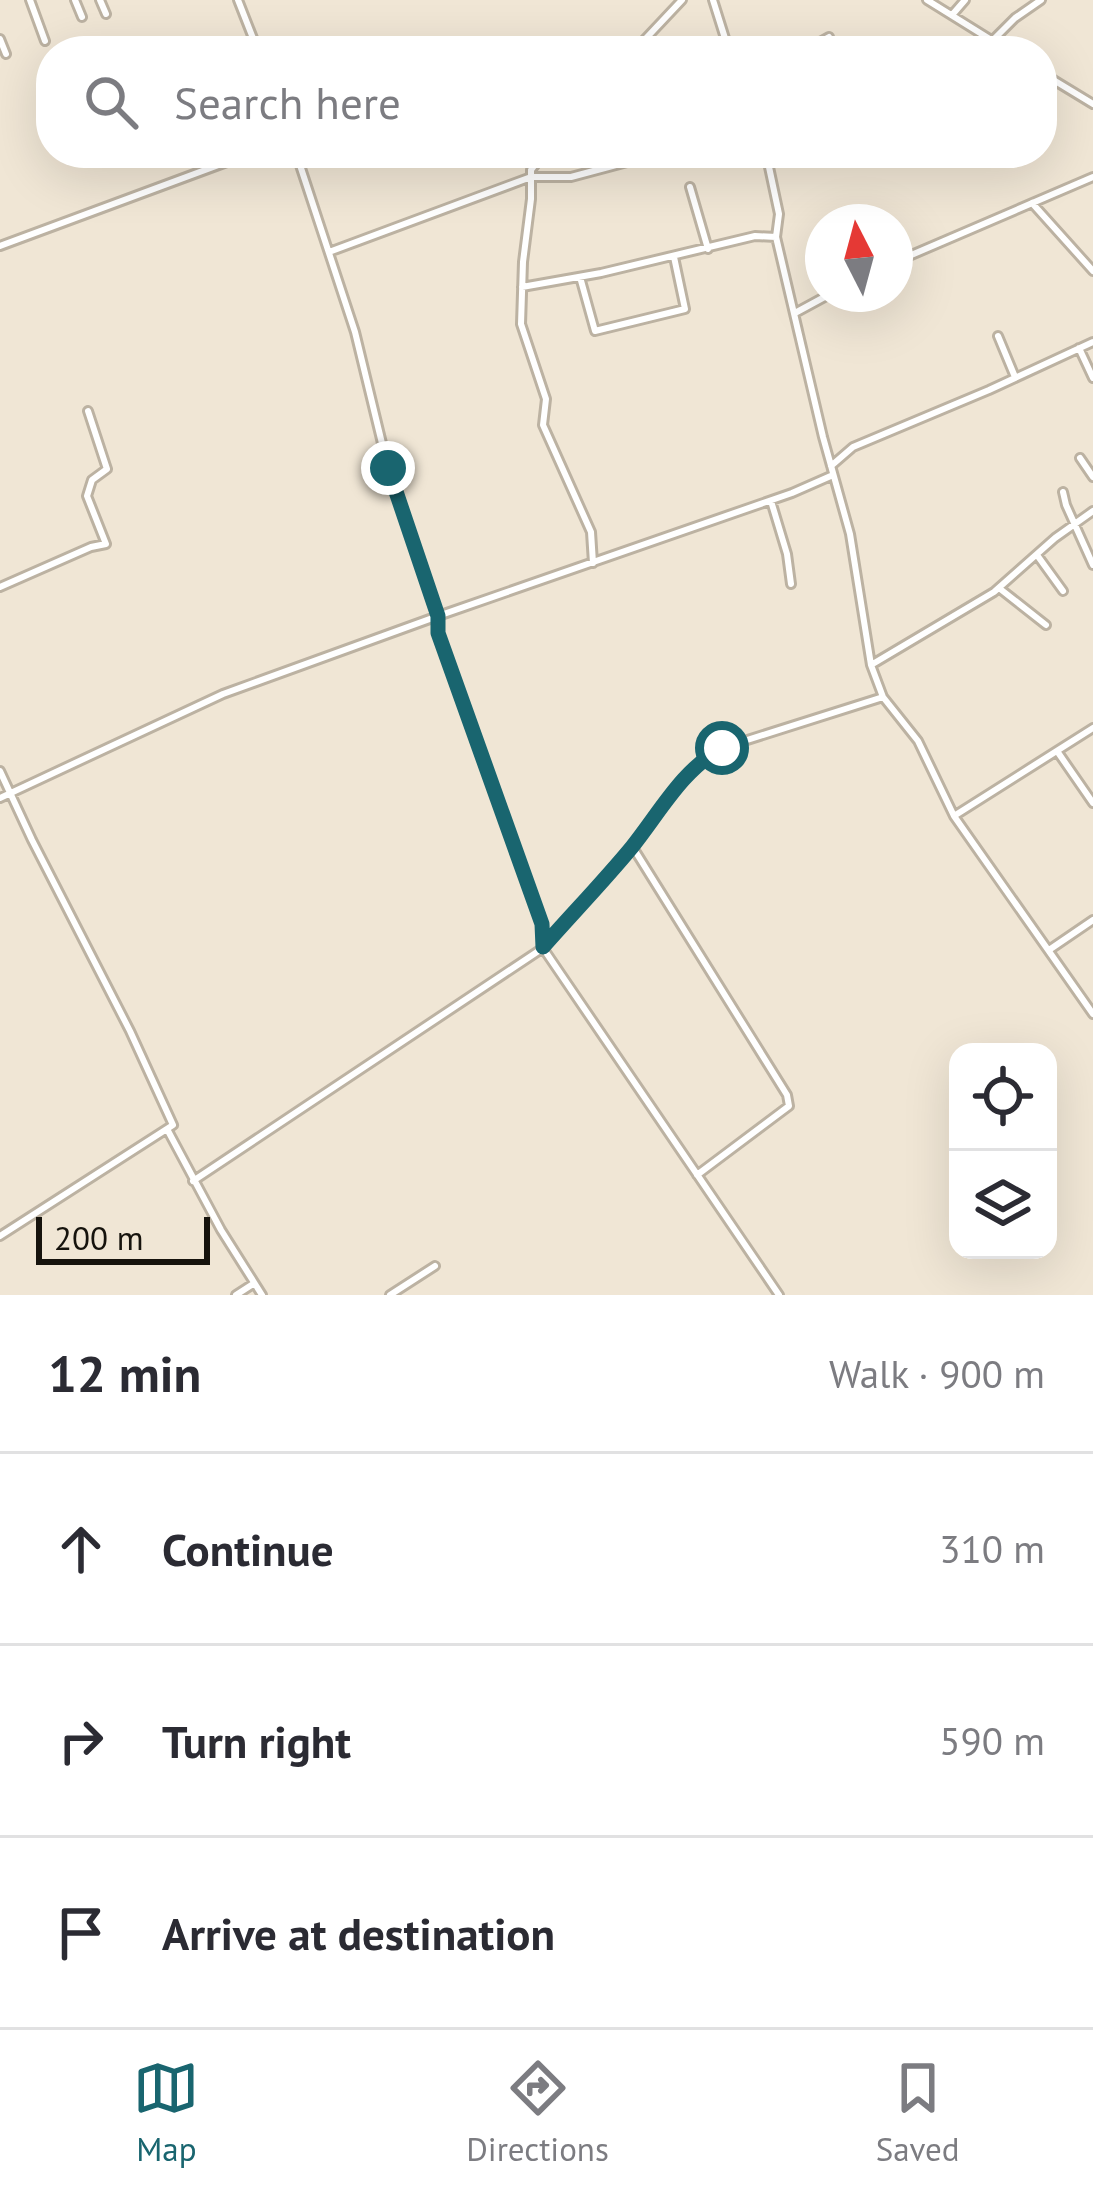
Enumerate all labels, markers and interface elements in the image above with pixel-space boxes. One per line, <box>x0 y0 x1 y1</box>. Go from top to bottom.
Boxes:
search box <box>36 36 1057 168</box>
icon: search <box>78 69 144 135</box>
text: Search here <box>174 73 401 131</box>
north arrow <box>805 204 913 312</box>
route end <box>361 441 415 495</box>
route start <box>695 721 749 775</box>
map controls <box>949 1043 1057 1259</box>
button: locate <box>949 1043 1057 1151</box>
button: layers <box>949 1151 1057 1259</box>
scale bar <box>36 1211 210 1264</box>
text: 200 m <box>54 1216 144 1259</box>
text: 12 min <box>48 1340 201 1406</box>
text: Walk · 900 m <box>829 1348 1045 1399</box>
icon: ahead <box>48 1516 114 1582</box>
text: Continue <box>162 1520 334 1578</box>
text: 310 m <box>939 1523 1045 1574</box>
icon: right <box>48 1708 114 1774</box>
text: Turn right <box>162 1712 351 1770</box>
text: 590 m <box>939 1715 1045 1766</box>
icon: arrive <box>48 1900 114 1966</box>
text: Arrive at destination <box>162 1904 555 1962</box>
tab: Map <box>133 2055 199 2170</box>
tab: Directions <box>466 2055 609 2170</box>
tab: Saved <box>876 2055 960 2170</box>

